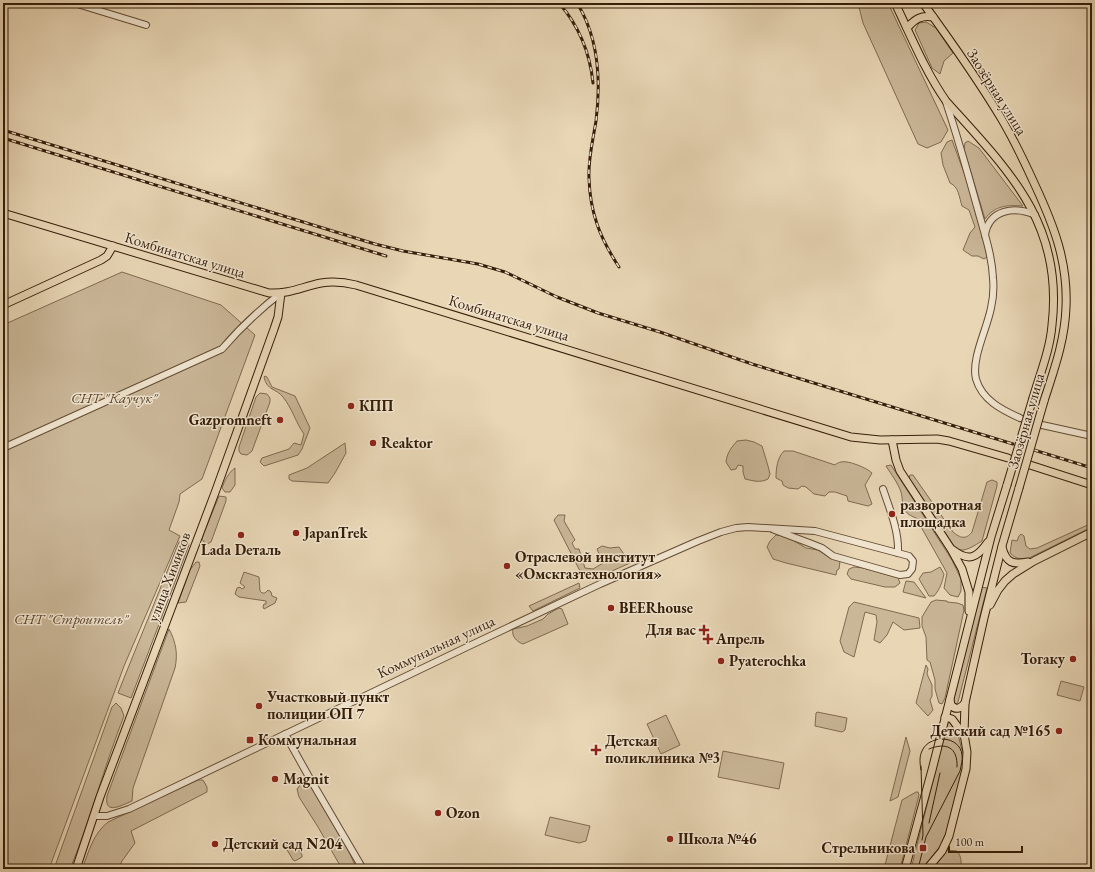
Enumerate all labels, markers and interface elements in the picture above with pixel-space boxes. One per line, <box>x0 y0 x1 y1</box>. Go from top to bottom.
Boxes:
street label: Заозёрная улица <box>963 45 1032 139</box>
street label: Комбинатская улица <box>123 227 248 282</box>
street label: Комбинатская улица <box>447 290 572 345</box>
street label: Заозёрная улица <box>1003 371 1048 471</box>
park label: СНТ "Каучук" <box>71 388 159 407</box>
place label: КПП <box>359 396 393 415</box>
marker: КПП <box>346 401 356 411</box>
place label: Gazpromneft <box>189 410 272 429</box>
marker: Gazpromneft <box>275 415 285 425</box>
place label: Reaktor <box>381 433 434 452</box>
marker: Reaktor <box>368 438 378 448</box>
place label: разворотная площадка <box>900 495 982 531</box>
marker: разворотная площадка <box>887 509 897 519</box>
place label: JapanTrek <box>302 523 369 542</box>
marker: JapanTrek <box>291 528 301 538</box>
street label: улица Химиков <box>143 529 194 624</box>
marker: Lada Dеталь <box>236 530 246 540</box>
place label: Lada Dеталь <box>201 540 281 559</box>
place label: Отраслевой институт «Омскгазтехнология» <box>515 547 662 583</box>
marker: Отраслевой институт «Омскгазтехнология» <box>502 561 512 571</box>
place label: BEERhouse <box>619 598 693 617</box>
marker: BEERhouse <box>606 603 616 613</box>
park label: СНТ "Строитель" <box>14 609 130 628</box>
street label: Коммунальная улица <box>374 611 498 682</box>
place label: Для вас <box>645 620 696 639</box>
marker: Для вас <box>699 625 709 635</box>
place label: Апрель <box>715 629 765 648</box>
marker: Апрель <box>703 634 713 644</box>
place label: Тогаку <box>1020 649 1066 668</box>
place label: Pyaterochka <box>729 651 807 670</box>
marker: Тогаку <box>1068 654 1078 664</box>
marker: Pyaterochka <box>716 656 726 666</box>
place label: Участковый пункт полиции ОП 7 <box>266 687 390 723</box>
marker: Участковый пункт полиции ОП 7 <box>254 701 264 711</box>
place label: Детский сад №165 <box>930 721 1051 740</box>
marker: Детский сад №165 <box>1054 726 1064 736</box>
place label: Коммунальная <box>258 730 357 749</box>
place label: Детская поликлиника №3 <box>605 731 720 767</box>
marker: Коммунальная <box>245 735 255 745</box>
marker: Детская поликлиника №3 <box>590 744 602 756</box>
place label: Magnit <box>283 769 329 788</box>
marker: Magnit <box>270 774 280 784</box>
place label: Ozon <box>446 803 481 822</box>
marker: Ozon <box>433 808 443 818</box>
scale bar <box>949 828 1022 854</box>
place label: Школа №46 <box>678 829 757 848</box>
place label: Детский сад N204 <box>223 834 343 853</box>
marker: Школа №46 <box>665 834 675 844</box>
text: 100 m <box>955 834 985 850</box>
place label: Стрельникова <box>821 838 915 857</box>
marker: Детский сад N204 <box>210 839 220 849</box>
marker: Стрельникова <box>918 843 928 853</box>

